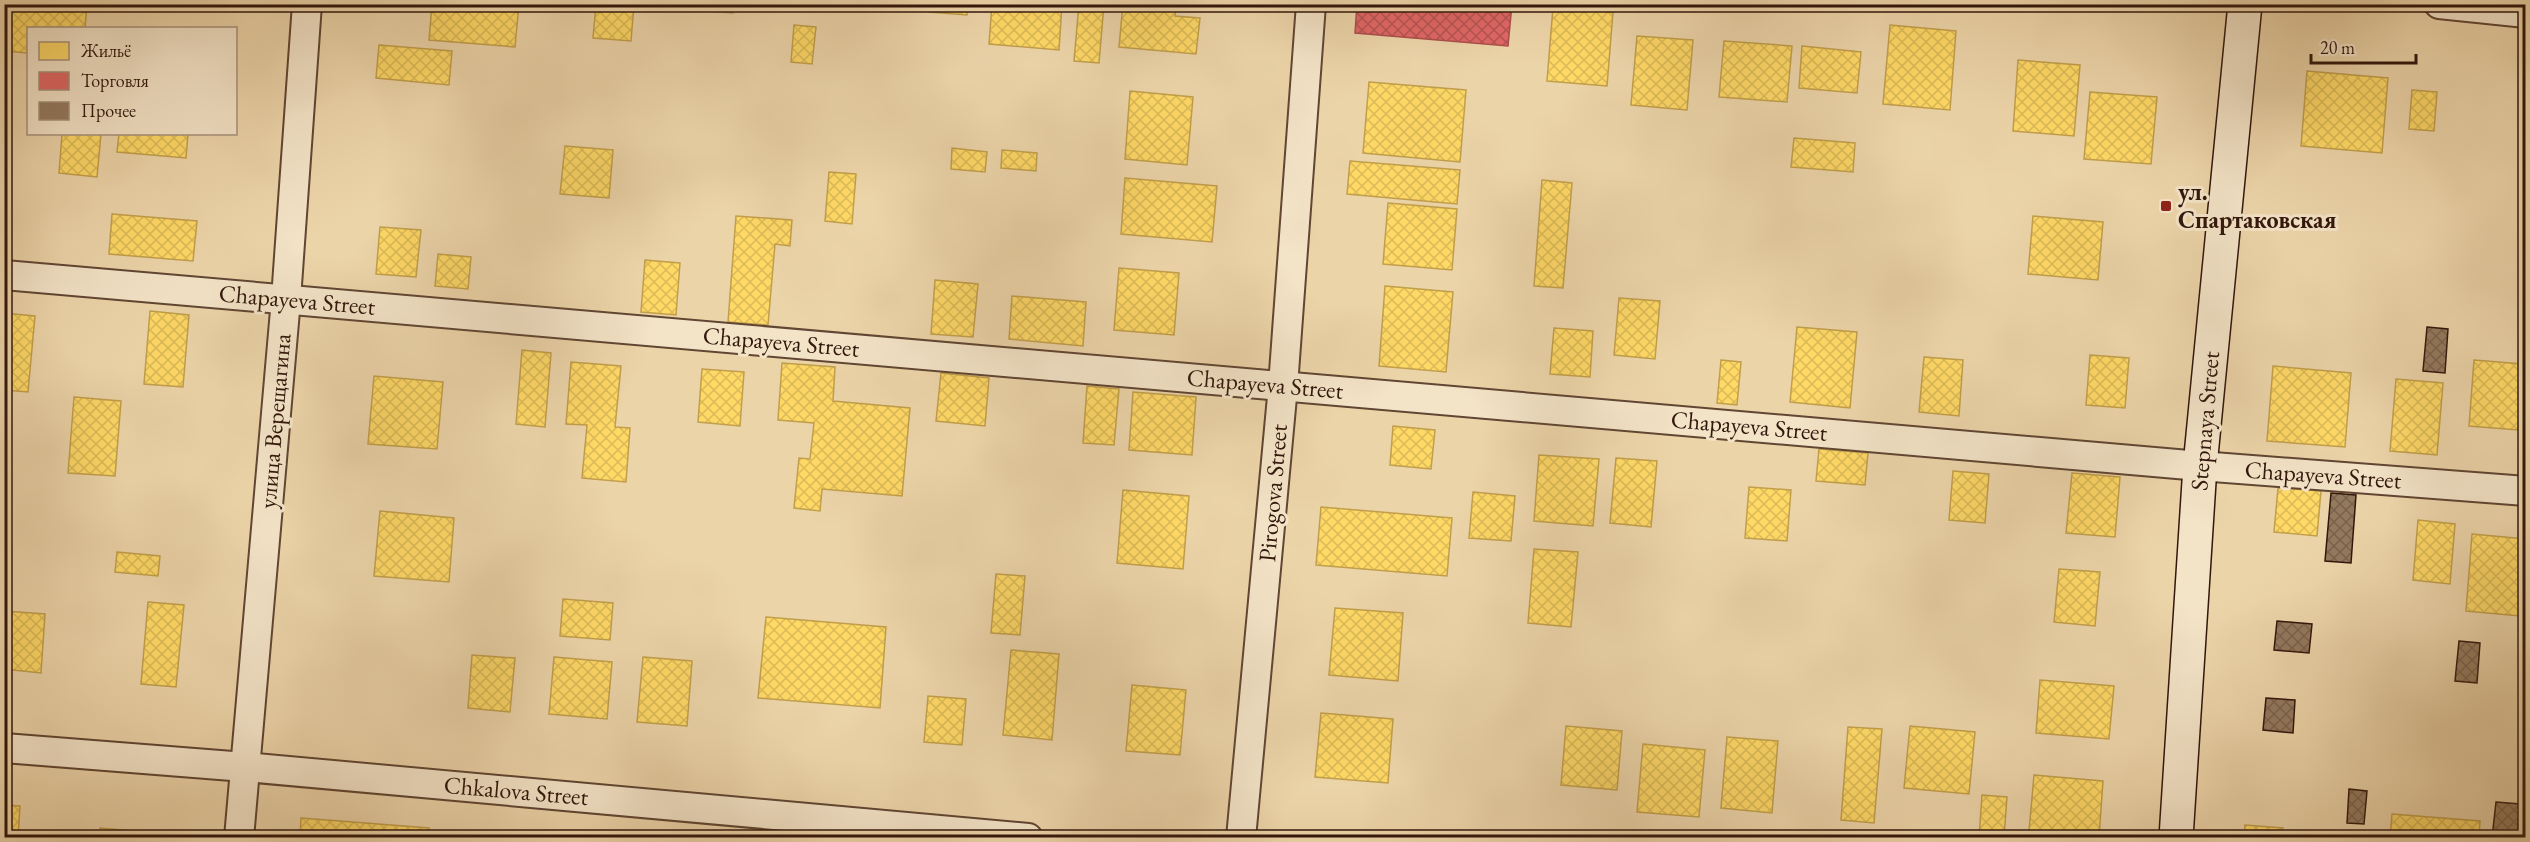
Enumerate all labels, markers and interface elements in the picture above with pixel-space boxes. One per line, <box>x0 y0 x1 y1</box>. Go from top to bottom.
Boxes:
legend <box>27 27 237 135</box>
scale bar <box>2311 27 2416 65</box>
text: 20 m <box>2320 36 2355 59</box>
text: Жильё <box>80 39 131 62</box>
text: Торговля <box>81 69 149 92</box>
text: Прочее <box>81 99 136 122</box>
place label: ул. Спартаковская <box>2178 176 2336 235</box>
marker: ул. Спартаковская <box>2159 199 2173 213</box>
street label: Chapayeva Street <box>218 277 377 322</box>
street label: Chapayeva Street <box>702 319 861 364</box>
street label: улица Верещагина <box>251 332 298 510</box>
street label: Stepnaya Street <box>2183 350 2226 492</box>
street label: Chapayeva Street <box>1186 361 1345 406</box>
street label: Chapayeva Street <box>1670 403 1829 448</box>
street label: Pirogova Street <box>1251 422 1294 563</box>
street label: Chapayeva Street <box>2244 454 2403 495</box>
street label: Chkalova Street <box>443 769 590 812</box>

